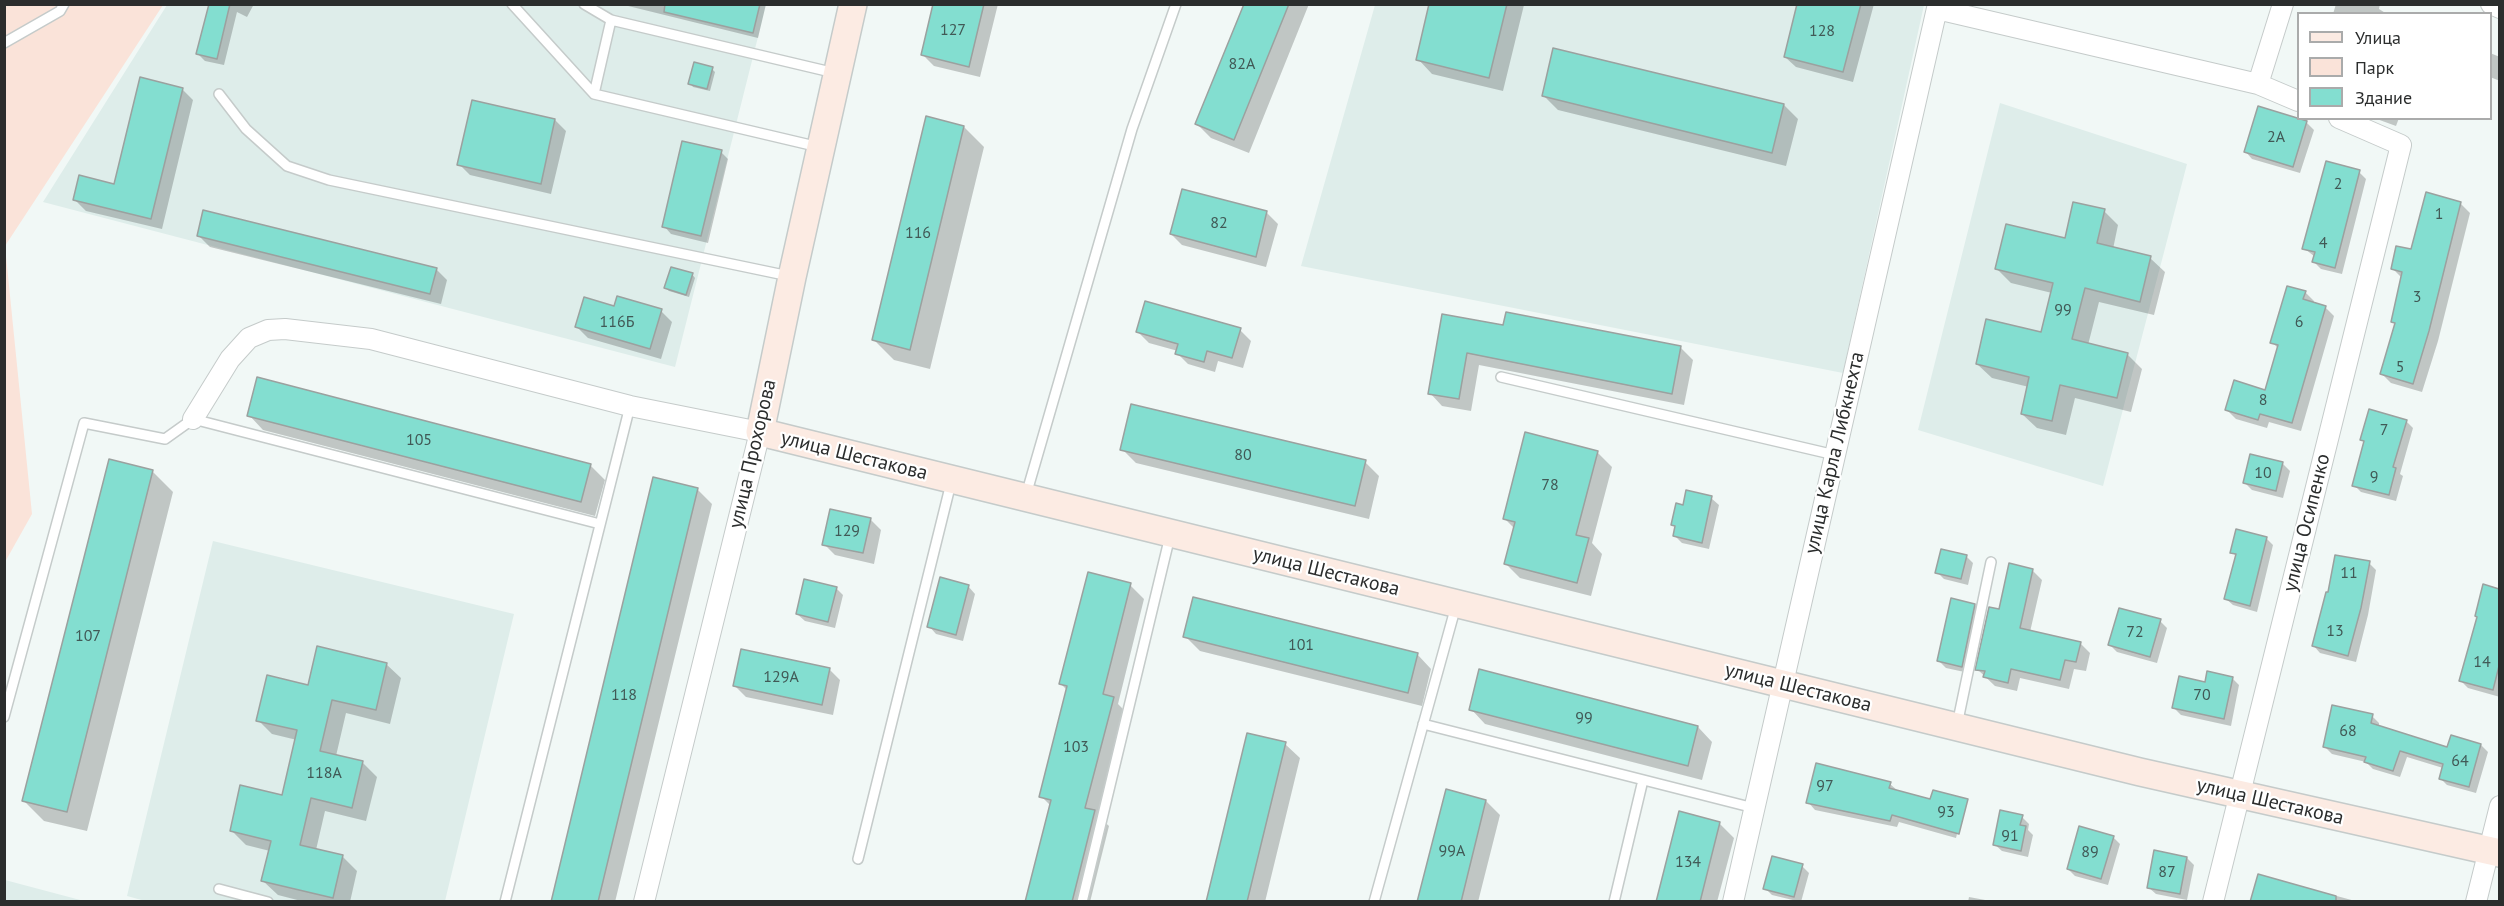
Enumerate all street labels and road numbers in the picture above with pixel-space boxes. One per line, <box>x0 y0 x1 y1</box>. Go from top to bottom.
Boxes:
street label: улица Карла Либкнехта <box>1800 350 1870 556</box>
street label: улица Прохорова <box>724 377 782 531</box>
street label: улица Шестакова <box>778 426 930 486</box>
street label: улица Осипенко <box>2278 451 2336 595</box>
street label: улица Шестакова <box>1250 542 1402 602</box>
street label: улица Шестакова <box>1722 658 1874 718</box>
street label: улица Шестакова <box>2194 773 2346 831</box>

